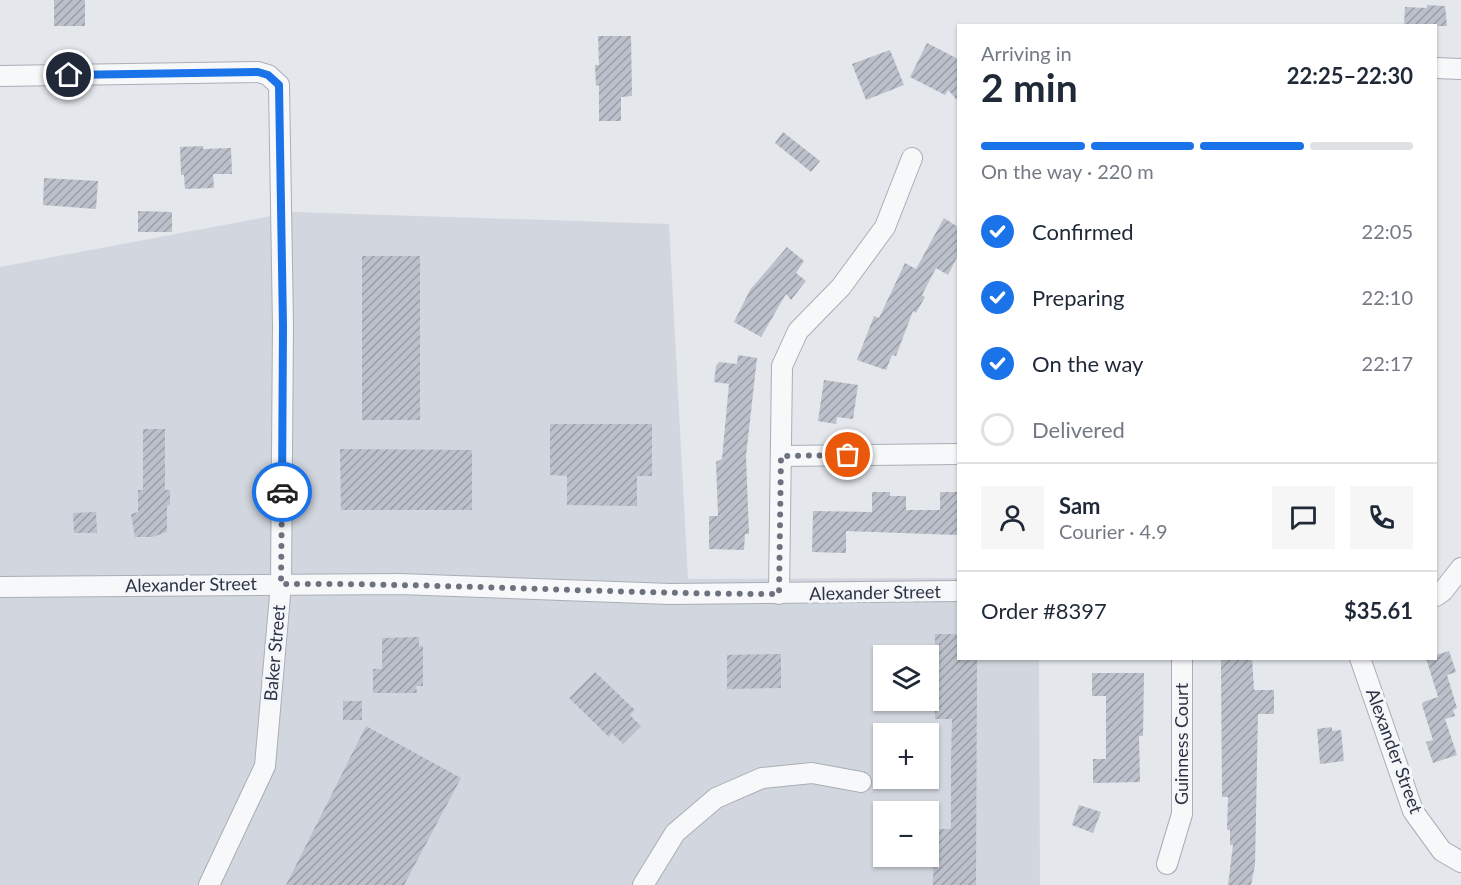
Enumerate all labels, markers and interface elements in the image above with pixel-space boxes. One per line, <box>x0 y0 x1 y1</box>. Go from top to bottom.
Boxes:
text: Arriving in <box>981 41 1072 65</box>
pin <box>43 49 94 100</box>
icon: home <box>52 58 85 91</box>
text: 22:25–22:30 <box>1287 62 1413 89</box>
text: 2 min <box>981 64 1078 110</box>
text: On the way · 220 m <box>981 159 1154 183</box>
icon: check <box>981 215 1014 248</box>
text: Confirmed <box>1032 218 1134 245</box>
text: 22:05 <box>1362 219 1413 243</box>
icon: check <box>981 281 1014 314</box>
text: Preparing <box>1032 284 1124 311</box>
text: 22:10 <box>1362 285 1413 309</box>
icon: check <box>981 347 1014 380</box>
text: On the way <box>1032 350 1143 377</box>
text: 22:17 <box>1362 351 1413 375</box>
text: Delivered <box>1032 416 1125 443</box>
pin <box>822 429 873 480</box>
icon: bag <box>831 438 864 471</box>
courier <box>252 462 312 522</box>
icon: car <box>266 476 299 509</box>
button: person <box>981 486 1044 549</box>
button: chat <box>1272 486 1335 549</box>
button: phone <box>1350 486 1413 549</box>
text: Sam <box>1059 492 1101 519</box>
text: Courier · 4.9 <box>1059 519 1168 543</box>
street label: Alexander Street <box>125 572 257 596</box>
street label: Alexander Street <box>809 580 941 604</box>
text: Order #8397 <box>981 597 1107 624</box>
text: $35.61 <box>1344 597 1413 624</box>
street label: Baker Street <box>259 603 289 702</box>
map controls <box>873 645 939 867</box>
button: layers <box>873 645 939 711</box>
street label: Guinness Court <box>1170 682 1192 805</box>
street label: Alexander Street <box>1362 685 1428 817</box>
button: + <box>873 723 939 789</box>
button: − <box>873 801 939 867</box>

